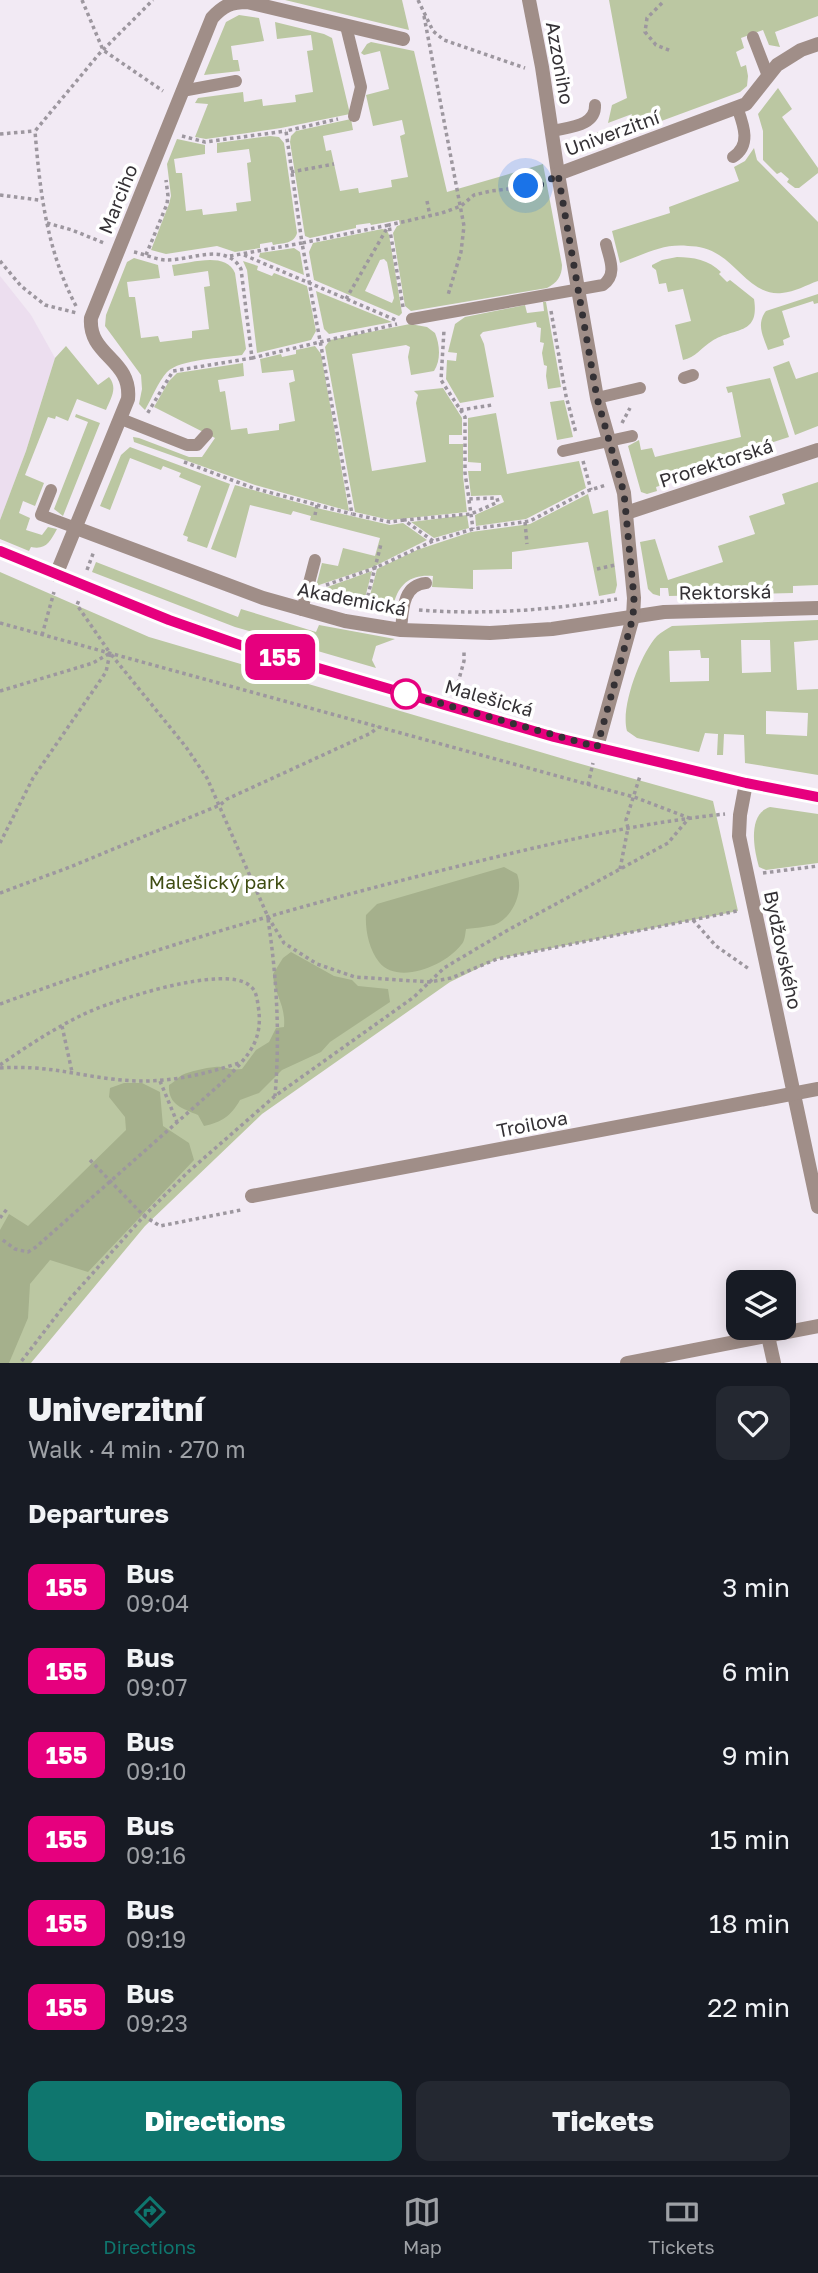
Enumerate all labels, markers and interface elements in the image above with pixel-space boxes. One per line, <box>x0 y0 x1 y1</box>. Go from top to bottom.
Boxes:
street label: Azzoniho <box>542 20 579 106</box>
street label: Univerzitní <box>562 104 664 160</box>
street label: Marciho <box>93 161 142 237</box>
your location <box>508 168 543 203</box>
street label: Prorektorská <box>656 433 776 492</box>
street label: Akademická <box>296 577 408 620</box>
street label: Rektorská <box>678 579 772 604</box>
line badge: 155 <box>240 634 320 680</box>
text: 155 <box>259 642 301 671</box>
street label: Malešická <box>442 674 536 721</box>
unlabelled marker <box>391 679 421 709</box>
park label: Malešický park <box>149 870 285 893</box>
street label: Bydžovského <box>760 889 807 1011</box>
street label: Troilova <box>495 1105 569 1142</box>
map controls <box>726 1270 796 1340</box>
button: layers <box>726 1270 796 1340</box>
button: heart <box>716 1386 790 1460</box>
text: Univerzitní <box>28 1389 204 1428</box>
text: Walk · 4 min · 270 m <box>28 1435 246 1463</box>
text: Departures <box>28 1498 169 1529</box>
text: Bus <box>126 1558 174 1589</box>
text: 155 <box>46 1572 87 1601</box>
text: 3 min <box>722 1572 790 1603</box>
text: 09:04 <box>126 1589 189 1617</box>
text: Bus <box>126 1642 174 1673</box>
text: 155 <box>46 1656 87 1685</box>
text: 6 min <box>722 1656 790 1687</box>
text: 09:07 <box>126 1673 188 1701</box>
text: Bus <box>126 1726 174 1757</box>
text: 155 <box>46 1740 87 1769</box>
text: 9 min <box>722 1740 790 1771</box>
text: 09:10 <box>126 1757 187 1785</box>
text: Bus <box>126 1810 174 1841</box>
text: 155 <box>46 1824 87 1853</box>
text: 15 min <box>710 1824 790 1855</box>
text: 09:16 <box>126 1841 186 1869</box>
text: Bus <box>126 1894 174 1925</box>
text: 155 <box>46 1908 87 1937</box>
text: 18 min <box>709 1908 790 1939</box>
text: 09:19 <box>126 1925 186 1953</box>
text: Bus <box>126 1978 174 2009</box>
text: 155 <box>46 1992 87 2021</box>
text: 22 min <box>707 1992 790 2023</box>
text: 09:23 <box>126 2009 188 2037</box>
button: Directions <box>28 2081 402 2161</box>
button: Tickets <box>416 2081 790 2161</box>
tab: Directions <box>103 2193 196 2258</box>
tab: Map <box>403 2193 442 2258</box>
tab: Tickets <box>648 2193 715 2258</box>

